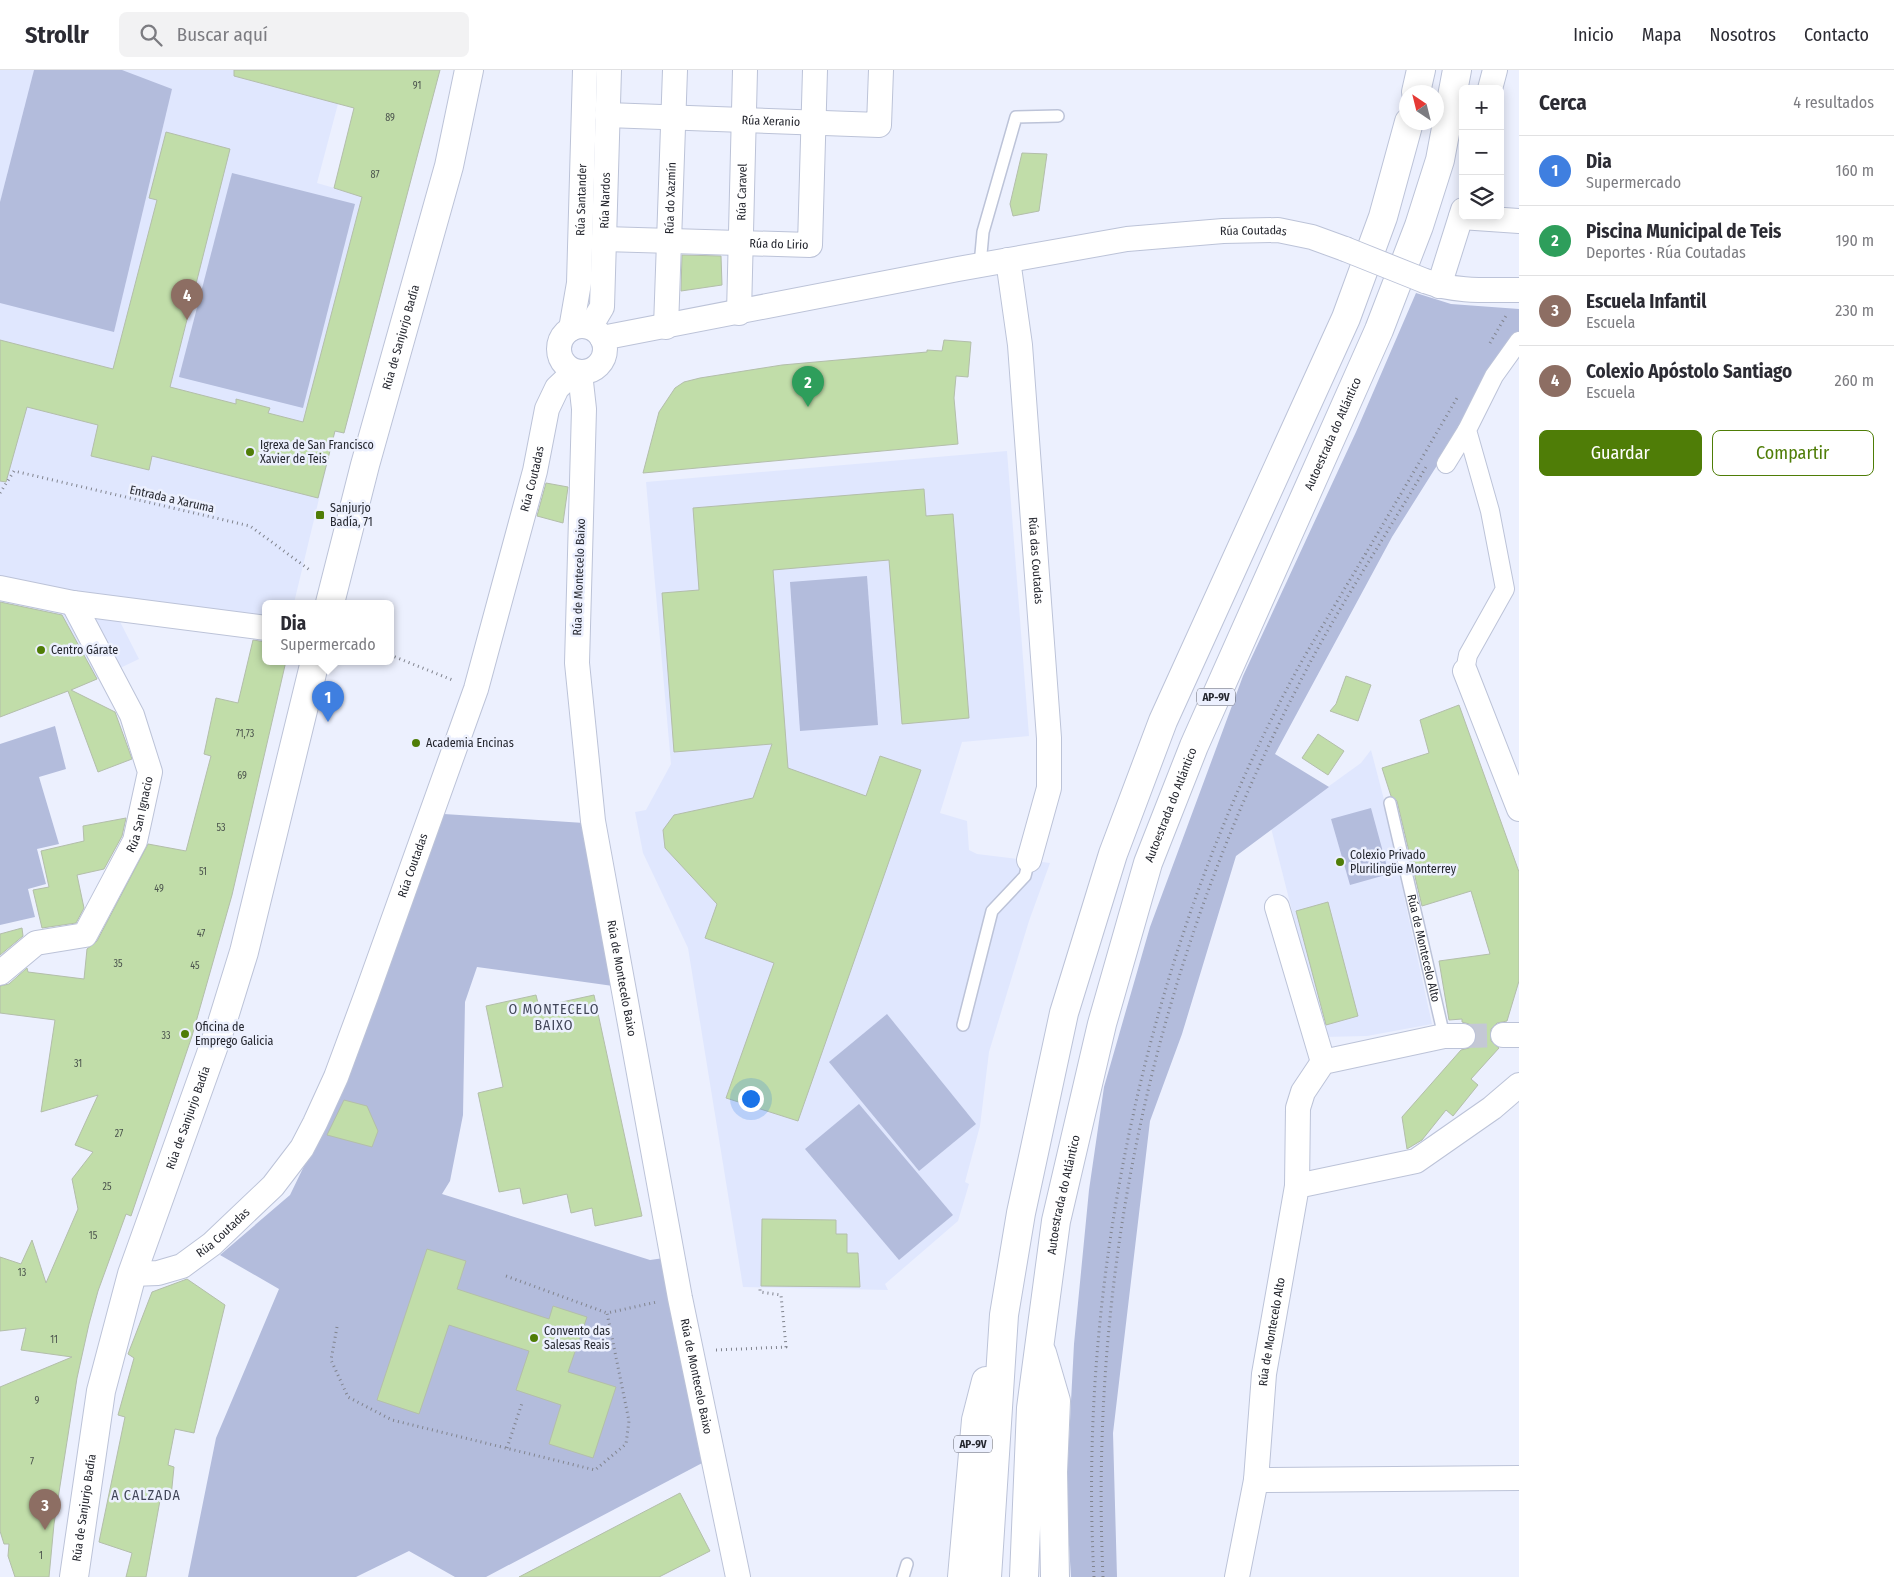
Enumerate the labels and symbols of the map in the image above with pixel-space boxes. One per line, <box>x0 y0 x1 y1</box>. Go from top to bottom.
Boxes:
house number: 91 <box>413 80 421 92</box>
north arrow <box>1399 85 1444 130</box>
house number: 89 <box>385 112 395 124</box>
street label: Rúa Xeranio <box>741 113 800 129</box>
street label: Rúa do Xazmín <box>662 162 679 234</box>
street label: Rúa Santander <box>573 163 589 236</box>
street label: Rúa Caravel <box>734 163 750 221</box>
house number: 87 <box>371 169 379 181</box>
street label: Rúa Nardos <box>597 172 613 229</box>
street label: Rúa Coutadas <box>1220 223 1288 239</box>
street label: Rúa do Lirio <box>749 236 809 252</box>
pin: 4 <box>171 279 203 320</box>
street label: Rúa de Sanjurjo Badía <box>379 283 422 391</box>
pin: 2 <box>792 366 824 407</box>
street label: Autoestrada do Atlántico <box>1302 375 1364 492</box>
place label: Igrexa de San Francisco Xavier de Teis <box>260 438 374 466</box>
street label: Rúa Coutadas <box>517 445 547 513</box>
marker: Igrexa de San Francisco Xavier de Teis <box>244 446 256 458</box>
street label: Entrada a Xaruma <box>128 482 216 516</box>
place label: Sanjurjo Badía, 71 <box>330 501 373 529</box>
marker: Sanjurjo Badía, 71 <box>314 509 326 521</box>
street label: Rúa das Coutadas <box>1026 517 1046 605</box>
street label: Rúa de Montecelo Baixo <box>570 518 588 636</box>
place label: Centro Gárate <box>51 643 118 657</box>
marker: Centro Gárate <box>35 644 47 656</box>
pin: 1 <box>312 681 344 722</box>
road number: AP-9V <box>1197 688 1235 706</box>
house number: 71,73 <box>236 728 255 740</box>
place label: Academia Encinas <box>426 736 514 750</box>
marker: Academia Encinas <box>410 737 422 749</box>
street label: Autoestrada do Atlántico <box>1142 746 1200 864</box>
house number: 69 <box>237 770 247 782</box>
street label: Rúa San Ignacio <box>123 775 156 855</box>
house number: 53 <box>216 822 226 834</box>
street label: Rúa Coutadas <box>395 832 431 899</box>
place label: Colexio Privado Plurilingüe Monterrey <box>1350 848 1457 876</box>
marker: Colexio Privado Plurilingüe Monterrey <box>1334 856 1346 868</box>
house number: 51 <box>199 866 207 878</box>
house number: 49 <box>154 883 164 895</box>
street label: Rúa de Montecelo Alto <box>1404 893 1443 1003</box>
street label: Rúa de Montecelo Baixo <box>604 919 639 1037</box>
house number: 47 <box>197 928 205 940</box>
house number: 35 <box>113 958 123 970</box>
house number: 45 <box>190 960 200 972</box>
district label: O MONTECELO BAIXO <box>508 1001 600 1034</box>
place label: Oficina de Emprego Galicia <box>195 1020 273 1048</box>
marker: Oficina de Emprego Galicia <box>179 1028 191 1040</box>
house number: 33 <box>161 1030 171 1042</box>
house number: 31 <box>74 1058 82 1070</box>
street label: Rúa de Sanjurjo Badía <box>163 1064 213 1171</box>
your location <box>738 1086 764 1112</box>
house number: 27 <box>115 1128 123 1140</box>
street label: Autoestrada do Atlántico <box>1045 1134 1083 1255</box>
house number: 25 <box>103 1181 112 1193</box>
street label: Rúa Coutadas <box>194 1205 253 1260</box>
house number: 15 <box>89 1230 98 1242</box>
house number: 13 <box>18 1267 27 1279</box>
street label: Rúa de Montecelo Alto <box>1256 1276 1288 1387</box>
street label: Rúa de Montecelo Baixo <box>677 1317 715 1435</box>
place label: Convento das Salesas Reais <box>544 1324 610 1352</box>
marker: Convento das Salesas Reais <box>528 1332 540 1344</box>
house number: 11 <box>50 1334 58 1346</box>
house number: 9 <box>35 1395 40 1407</box>
road number: AP-9V <box>954 1436 992 1452</box>
street label: Rúa de Sanjurjo Badía <box>69 1453 99 1562</box>
house number: 7 <box>30 1456 34 1468</box>
district label: A CALZADA <box>111 1487 181 1504</box>
pin: 3 <box>29 1489 61 1530</box>
house number: 1 <box>39 1550 43 1562</box>

